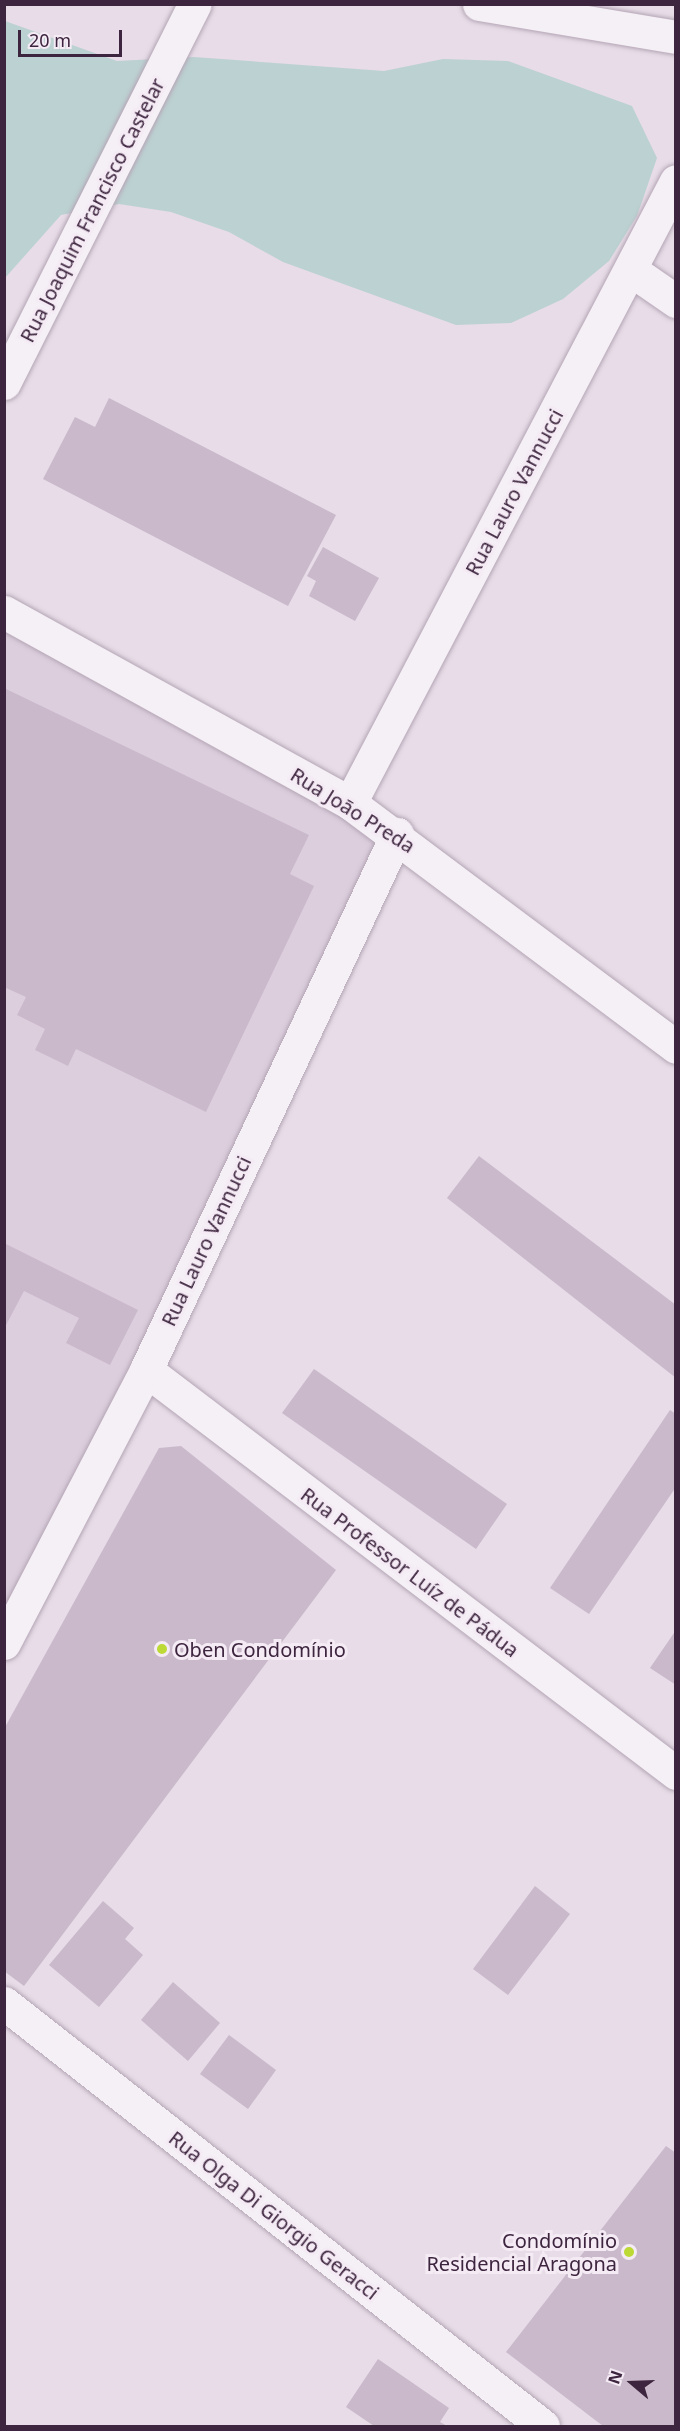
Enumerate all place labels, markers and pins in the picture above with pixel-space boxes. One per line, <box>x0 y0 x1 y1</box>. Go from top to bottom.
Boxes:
place label: Oben Condomínio <box>174 1637 346 1661</box>
marker: Oben Condomínio <box>155 1642 169 1656</box>
place label: Condomínio Residencial Aragona <box>426 2228 617 2275</box>
marker: Condomínio Residencial Aragona <box>622 2245 636 2259</box>

